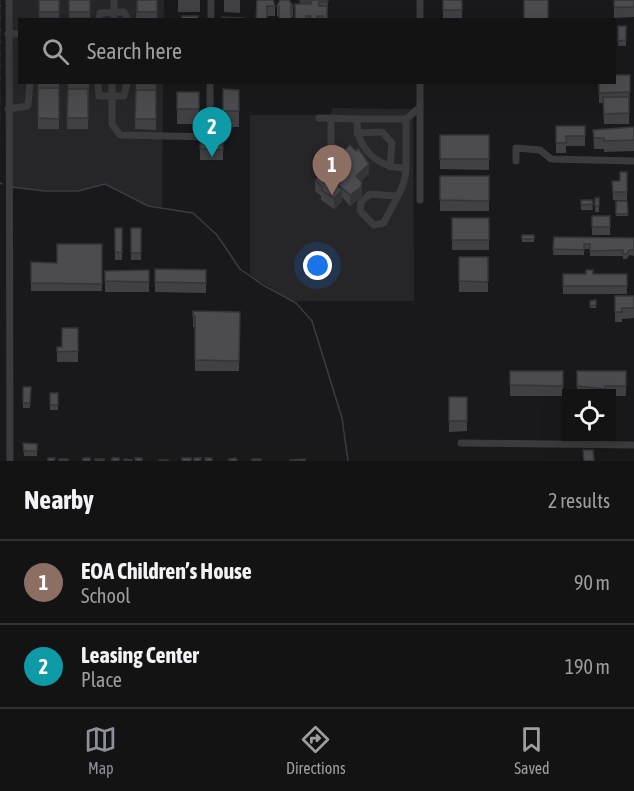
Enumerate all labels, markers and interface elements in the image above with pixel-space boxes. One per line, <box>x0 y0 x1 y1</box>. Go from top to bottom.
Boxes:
search box <box>18 18 616 84</box>
icon: search <box>39 35 72 68</box>
text: Search here <box>87 38 182 64</box>
pin: 2 <box>192 108 232 157</box>
pin: 1 <box>312 146 352 195</box>
your location <box>303 251 332 280</box>
map controls <box>562 389 616 443</box>
button: locate <box>562 389 616 443</box>
text: Nearby <box>24 485 94 515</box>
text: 2 results <box>548 489 610 512</box>
text: EOA Children’s House <box>81 558 252 584</box>
text: 1 <box>39 571 48 594</box>
text: 90 m <box>574 571 610 594</box>
text: School <box>81 584 131 607</box>
text: Leasing Center <box>81 642 199 668</box>
text: 2 <box>39 655 48 678</box>
text: 190 m <box>565 655 610 678</box>
text: Place <box>81 668 122 691</box>
tab: Map <box>84 723 117 777</box>
tab: Directions <box>286 723 346 777</box>
tab: Saved <box>514 723 550 777</box>

